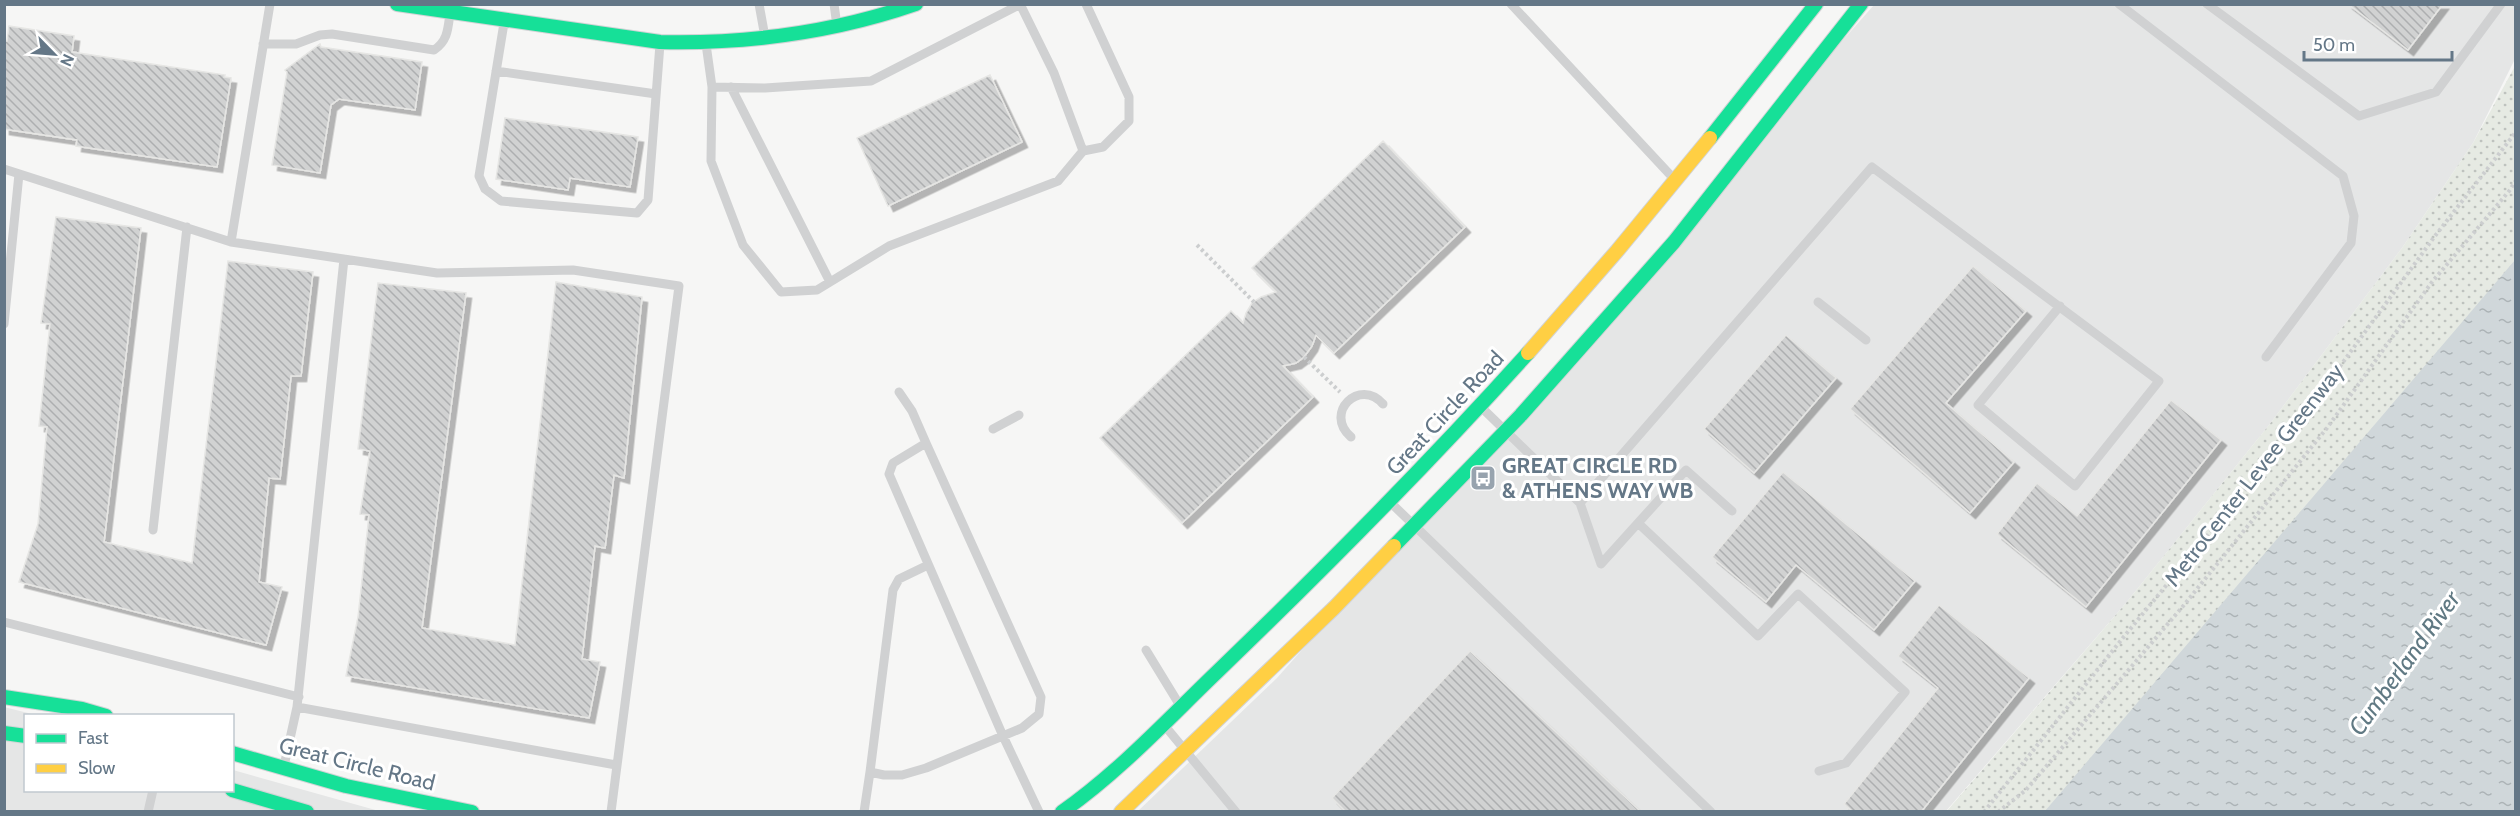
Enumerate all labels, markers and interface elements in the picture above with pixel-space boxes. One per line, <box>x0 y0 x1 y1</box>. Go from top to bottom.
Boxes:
north arrow <box>24 24 84 84</box>
scale bar <box>2304 24 2452 62</box>
text: 50 m <box>2313 34 2355 56</box>
text: N <box>56 51 78 69</box>
street label: Great Circle Road <box>1381 345 1509 481</box>
street label: MetroCenter Levee Greenway <box>2159 358 2349 592</box>
place label: GREAT CIRCLE RD & ATHENS WAY WB <box>1502 452 1693 504</box>
bus stop icon: GREAT CIRCLE RD & ATHENS WAY WB <box>1468 463 1498 493</box>
water label: Cumberland River <box>2342 584 2467 741</box>
legend <box>24 714 234 792</box>
text: Fast <box>78 727 109 749</box>
street label: Great Circle Road <box>276 732 438 796</box>
text: Slow <box>78 757 115 779</box>

